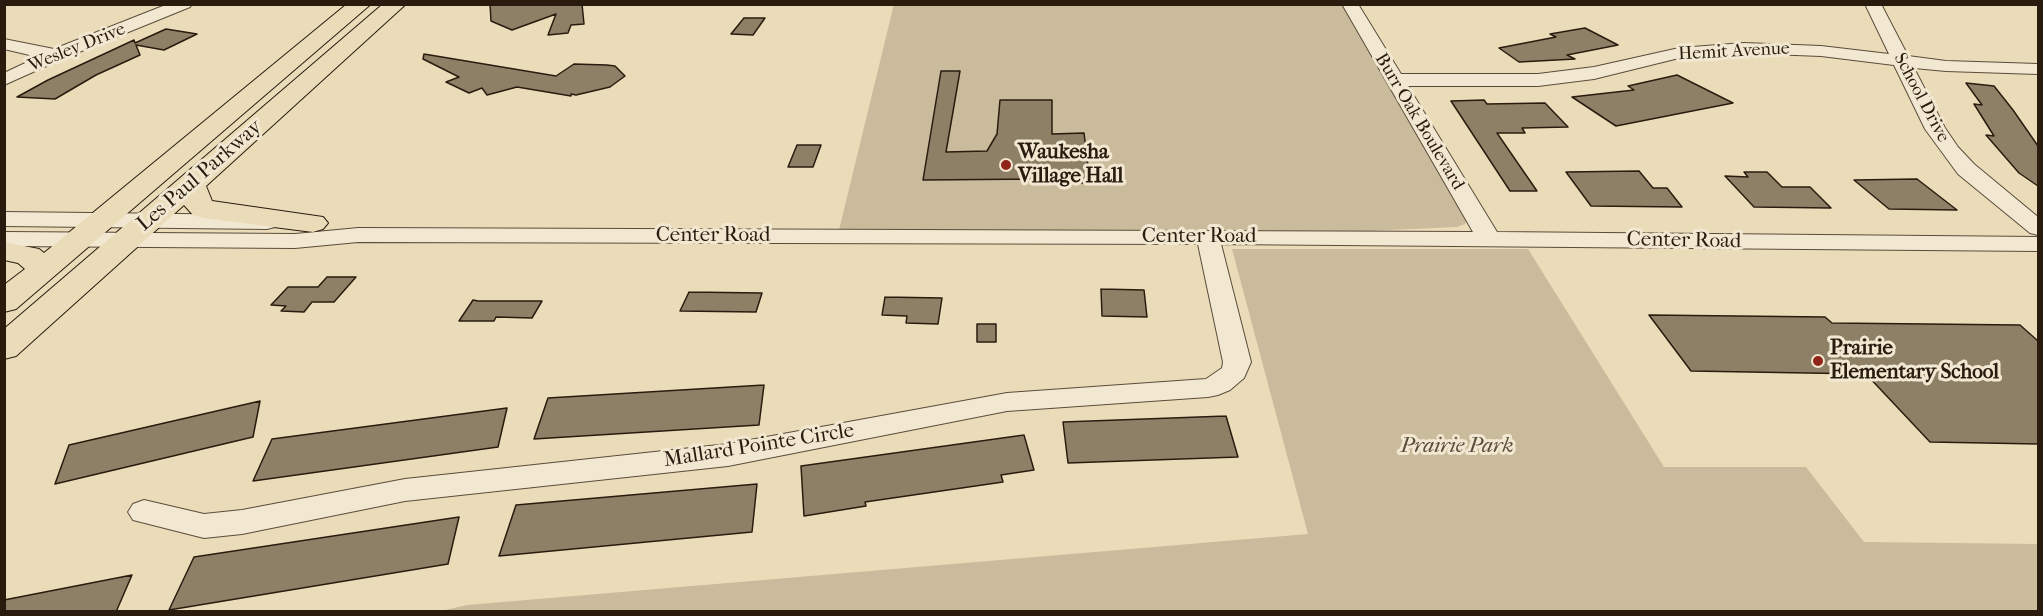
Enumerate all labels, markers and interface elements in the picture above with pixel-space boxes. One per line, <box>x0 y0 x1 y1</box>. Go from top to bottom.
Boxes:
street label: Wesley Drive <box>25 19 129 77</box>
street label: Hemit Avenue <box>1678 38 1790 66</box>
street label: Burr Oak Boulevard <box>1370 50 1468 194</box>
street label: School Drive <box>1888 50 1954 146</box>
street label: Les Paul Parkway <box>132 115 268 237</box>
place label: Waukesha Village Hall <box>1018 140 1123 190</box>
marker: Waukesha Village Hall <box>999 158 1013 172</box>
street label: Center Road <box>656 223 770 249</box>
street label: Center Road <box>1142 224 1256 250</box>
street label: Center Road <box>1626 227 1742 255</box>
place label: Prairie Elementary School <box>1830 336 1999 386</box>
marker: Prairie Elementary School <box>1811 354 1825 368</box>
street label: Mallard Pointe Circle <box>662 419 856 473</box>
park label: Prairie Park <box>1401 434 1513 460</box>

